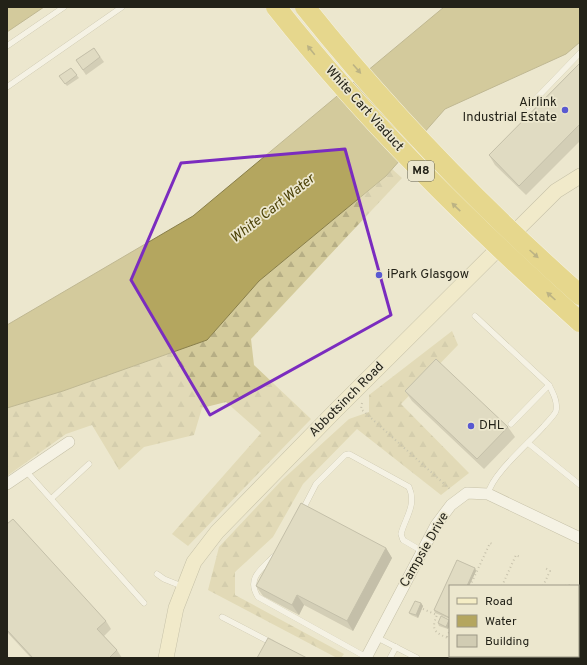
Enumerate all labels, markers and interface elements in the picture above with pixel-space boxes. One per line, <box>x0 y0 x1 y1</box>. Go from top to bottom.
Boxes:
one-way arrow <box>306 44 315 55</box>
street label: White Cart Viaduct <box>322 63 407 155</box>
one-way arrow <box>352 64 361 75</box>
place label: Airlink Industrial Estate <box>463 95 557 126</box>
marker: Airlink Industrial Estate <box>560 105 570 115</box>
road number: M8 <box>408 161 434 181</box>
water label: White Cart Water <box>227 170 320 247</box>
one-way arrow <box>451 202 461 212</box>
one-way arrow <box>529 249 539 258</box>
place label: iPark Glasgow <box>387 267 469 283</box>
marker: iPark Glasgow <box>374 270 384 280</box>
one-way arrow <box>546 291 556 300</box>
street label: Abbotsinch Road <box>306 359 388 441</box>
place label: DHL <box>479 418 504 434</box>
marker: DHL <box>466 421 476 431</box>
street label: Campsie Drive <box>397 510 453 590</box>
legend <box>449 585 579 657</box>
text: Road <box>485 594 513 610</box>
text: Water <box>485 614 517 630</box>
text: Building <box>485 634 529 650</box>

